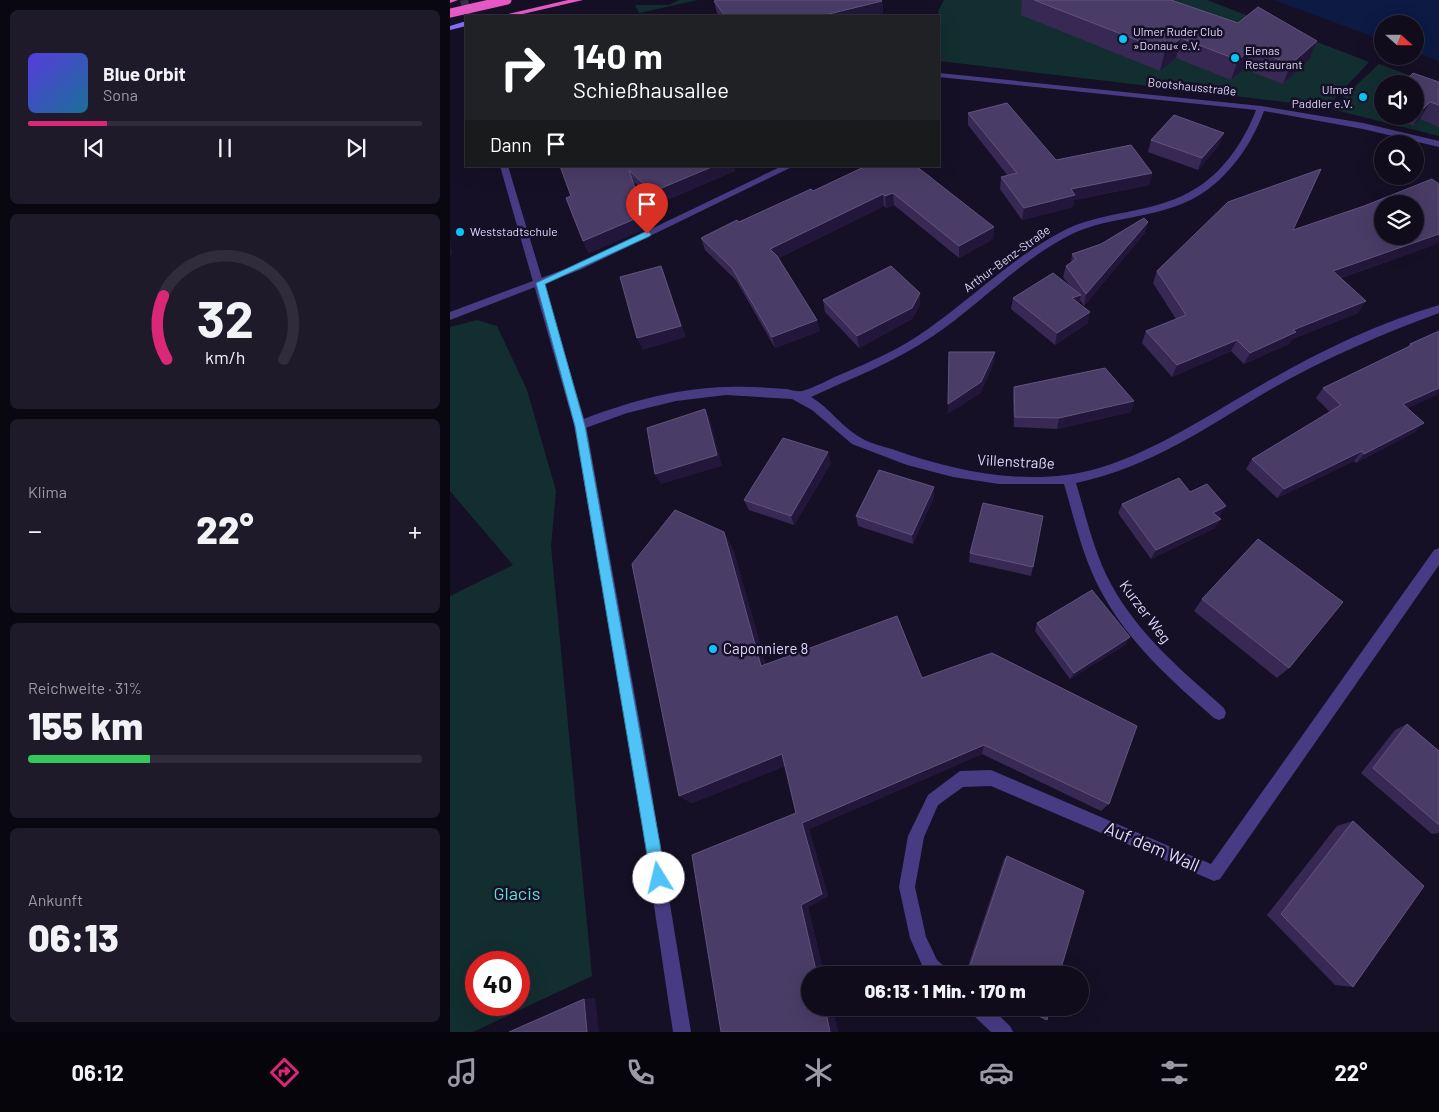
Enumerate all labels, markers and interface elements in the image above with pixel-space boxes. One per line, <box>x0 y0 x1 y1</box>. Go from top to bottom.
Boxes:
north arrow <box>1374 15 1424 65</box>
map controls <box>1374 15 1424 245</box>
place label: Ulmer Ruder Club »Donau« e.V. <box>1133 24 1223 52</box>
marker: Ulmer Ruder Club »Donau« e.V. <box>1117 33 1129 45</box>
text: 140 m <box>573 34 663 76</box>
icon: right <box>490 35 555 100</box>
place label: Elenas Restaurant <box>1245 43 1303 71</box>
marker: Elenas Restaurant <box>1229 52 1241 64</box>
text: Blue Orbit <box>103 62 186 85</box>
street label: Bootshausstraße <box>1147 74 1237 98</box>
button: sound <box>1374 75 1424 125</box>
text: Schießhausallee <box>573 76 729 102</box>
place label: Ulmer Paddler e.V. <box>1292 82 1354 110</box>
text: Sona <box>103 85 138 104</box>
marker: Ulmer Paddler e.V. <box>1357 91 1369 103</box>
icon: arrive <box>542 130 570 158</box>
text: Dann <box>490 133 532 156</box>
icon: previous <box>80 134 108 162</box>
icon: pause <box>211 134 239 162</box>
icon: next <box>342 134 370 162</box>
button: search <box>1374 135 1424 185</box>
pin <box>626 183 668 234</box>
icon: arrive <box>633 190 661 218</box>
button: layers <box>1374 195 1424 245</box>
street label: Arthur-Benz-Straße <box>960 222 1052 294</box>
place label: Weststadtschule <box>470 224 558 238</box>
marker: Weststadtschule <box>454 226 466 238</box>
text: 32 <box>196 286 254 348</box>
text: km/h <box>205 346 245 368</box>
street label: Villenstraße <box>977 450 1055 472</box>
text: Klima <box>28 482 67 501</box>
text: 22° <box>196 506 254 552</box>
text: − <box>28 513 42 547</box>
text: + <box>408 513 422 547</box>
street label: Kurzer Weg <box>1116 576 1175 646</box>
place label: Caponniere 8 <box>723 639 808 657</box>
marker: Caponniere 8 <box>707 643 719 655</box>
text: Reichweite · 31% <box>28 678 142 697</box>
text: 155 km <box>28 702 143 748</box>
street label: Auf dem Wall <box>1102 816 1203 876</box>
position arrow <box>632 851 684 903</box>
park label: Glacis <box>494 882 540 904</box>
text: Ankunft <box>28 890 83 909</box>
text: 06:13 <box>28 914 119 960</box>
speed limit sign: 40 <box>465 951 530 1016</box>
text: 06:13 · 1 Min. · 170 m <box>864 979 1026 1002</box>
icon: directions <box>267 1055 302 1090</box>
icon: music <box>445 1055 480 1090</box>
icon: phone <box>623 1055 658 1090</box>
icon: climate <box>801 1055 836 1090</box>
icon: car <box>979 1055 1014 1090</box>
icon: filters <box>1157 1055 1192 1090</box>
text: 06:12 <box>71 1059 124 1085</box>
text: 22° <box>1335 1059 1367 1085</box>

